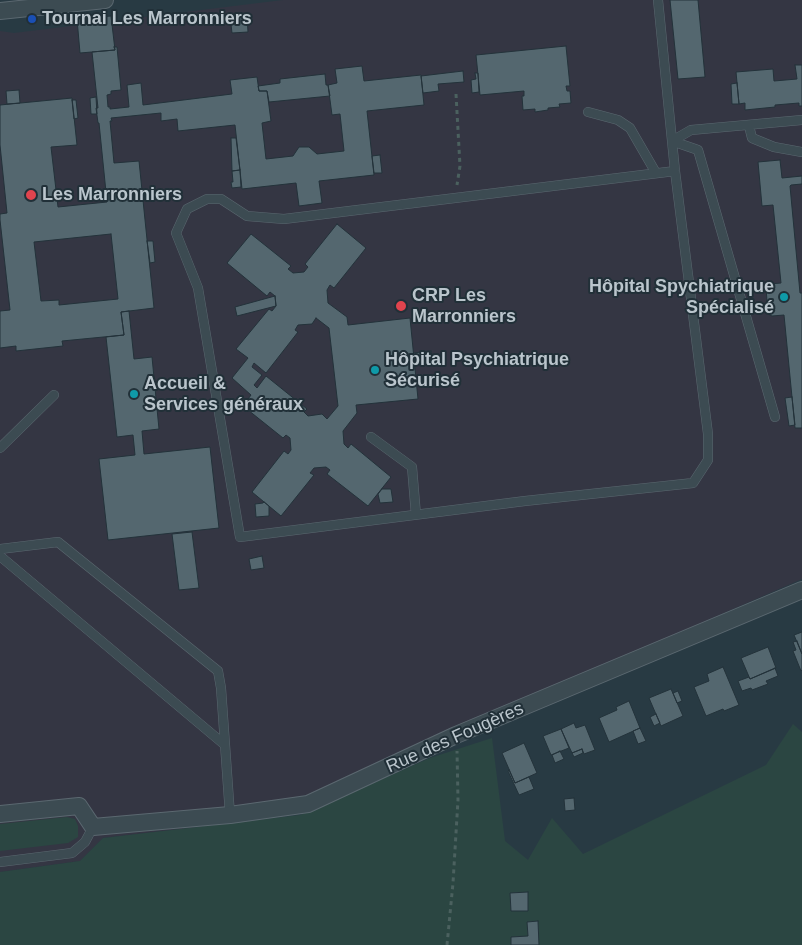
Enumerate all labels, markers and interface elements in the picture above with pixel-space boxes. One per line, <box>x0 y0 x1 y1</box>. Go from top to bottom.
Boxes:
place label: Tournai Les Marronniers <box>42 8 252 30</box>
marker: Tournai Les Marronniers <box>26 13 38 25</box>
place label: Les Marronniers <box>42 184 182 206</box>
marker: Les Marronniers <box>24 188 38 202</box>
place label: Hôpital Spychiatrique Spécialisé <box>589 276 774 318</box>
place label: CRP Les Marronniers <box>412 285 516 328</box>
marker: Hôpital Spychiatrique Spécialisé <box>778 291 790 303</box>
marker: CRP Les Marronniers <box>394 299 408 313</box>
place label: Hôpital Psychiatrique Sécurisé <box>385 349 569 392</box>
marker: Hôpital Psychiatrique Sécurisé <box>369 364 381 376</box>
place label: Accueil & Services généraux <box>144 373 303 416</box>
marker: Accueil & Services généraux <box>128 388 140 400</box>
street label: Rue des Fougères <box>383 698 527 778</box>

